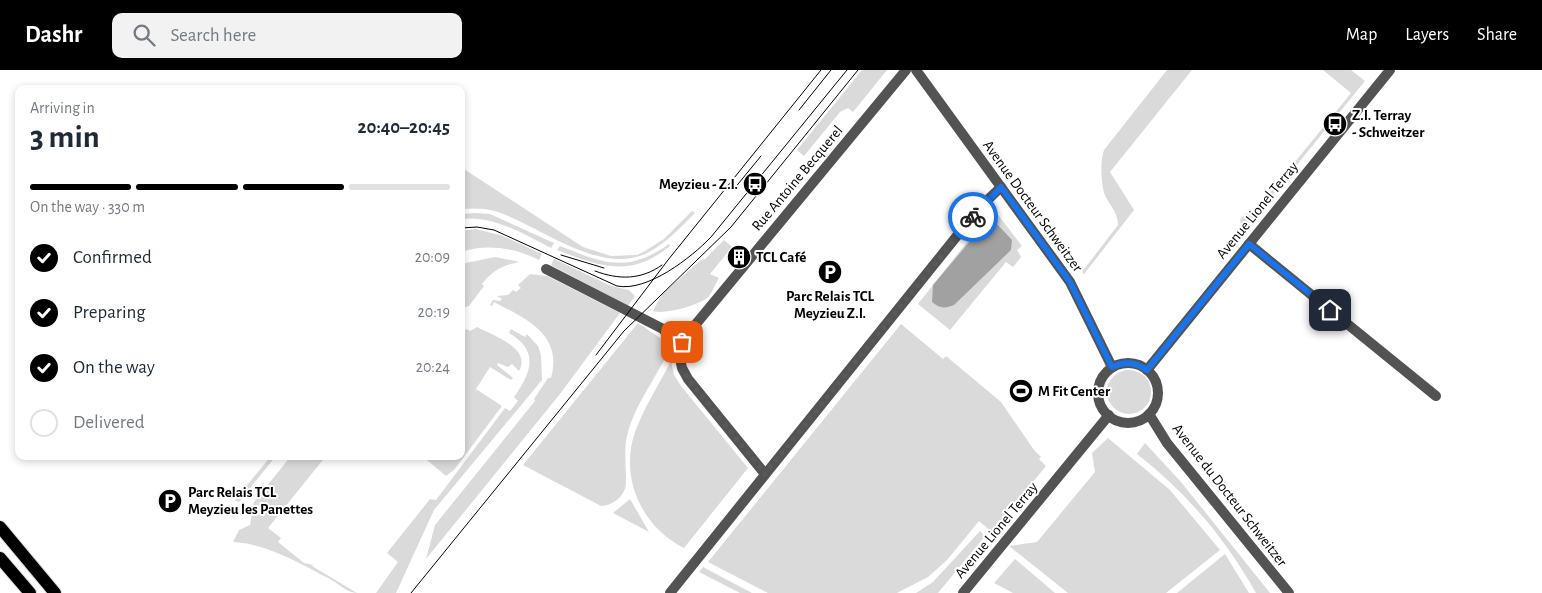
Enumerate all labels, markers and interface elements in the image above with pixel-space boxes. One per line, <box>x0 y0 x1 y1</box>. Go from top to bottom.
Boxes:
search box <box>112 13 462 58</box>
icon: search <box>130 21 158 49</box>
text: Dashr <box>25 23 82 47</box>
text: Search here <box>170 26 256 45</box>
text: Map <box>1346 26 1377 44</box>
text: Layers <box>1405 26 1449 44</box>
text: Share <box>1477 26 1517 44</box>
text: Arriving in <box>30 100 95 116</box>
place label: Z.I. Terray - Schweitzer <box>1352 108 1425 140</box>
bus stop icon: Z.I. Terray - Schweitzer <box>1322 111 1348 137</box>
text: 20:40–20:45 <box>358 118 450 137</box>
text: 3 min <box>30 121 100 153</box>
street label: Rue Antoine Becquerel <box>749 123 846 234</box>
street label: Avenue Docteur Schweitzer <box>980 138 1085 275</box>
street label: Avenue Lionel Terray <box>1214 158 1301 262</box>
bus stop icon: Meyzieu - Z.I. <box>742 171 768 197</box>
place label: Meyzieu - Z.I. <box>659 177 738 192</box>
courier <box>948 192 998 242</box>
text: On the way · 330 m <box>30 199 145 215</box>
icon: bike <box>959 203 987 231</box>
icon: check <box>30 244 58 272</box>
building icon: TCL Café <box>726 244 752 270</box>
text: Confirmed <box>73 248 152 267</box>
text: 20:09 <box>415 249 450 265</box>
place label: TCL Café <box>756 250 806 265</box>
parking icon: Parc Relais TCL Meyzieu Z.I. <box>817 259 843 285</box>
place label: Parc Relais TCL Meyzieu Z.I. <box>786 289 875 321</box>
pin <box>1309 289 1351 331</box>
icon: home <box>1316 296 1344 324</box>
icon: check <box>30 299 58 327</box>
text: Preparing <box>73 303 146 322</box>
text: 20:19 <box>418 304 450 320</box>
pin <box>661 321 703 363</box>
icon: bag <box>668 328 696 356</box>
icon: check <box>30 354 58 382</box>
text: On the way <box>73 358 155 377</box>
text: 20:24 <box>416 359 450 375</box>
sports icon: M Fit Center <box>1008 378 1034 404</box>
place label: M Fit Center <box>1038 384 1111 399</box>
text: Delivered <box>73 413 145 432</box>
street label: Avenue du Docteur Schweitzer <box>1169 421 1290 569</box>
street label: Avenue Lionel Terray <box>952 479 1041 581</box>
place label: Parc Relais TCL Meyzieu les Panettes <box>188 485 313 517</box>
parking icon: Parc Relais TCL Meyzieu les Panettes <box>157 488 183 514</box>

